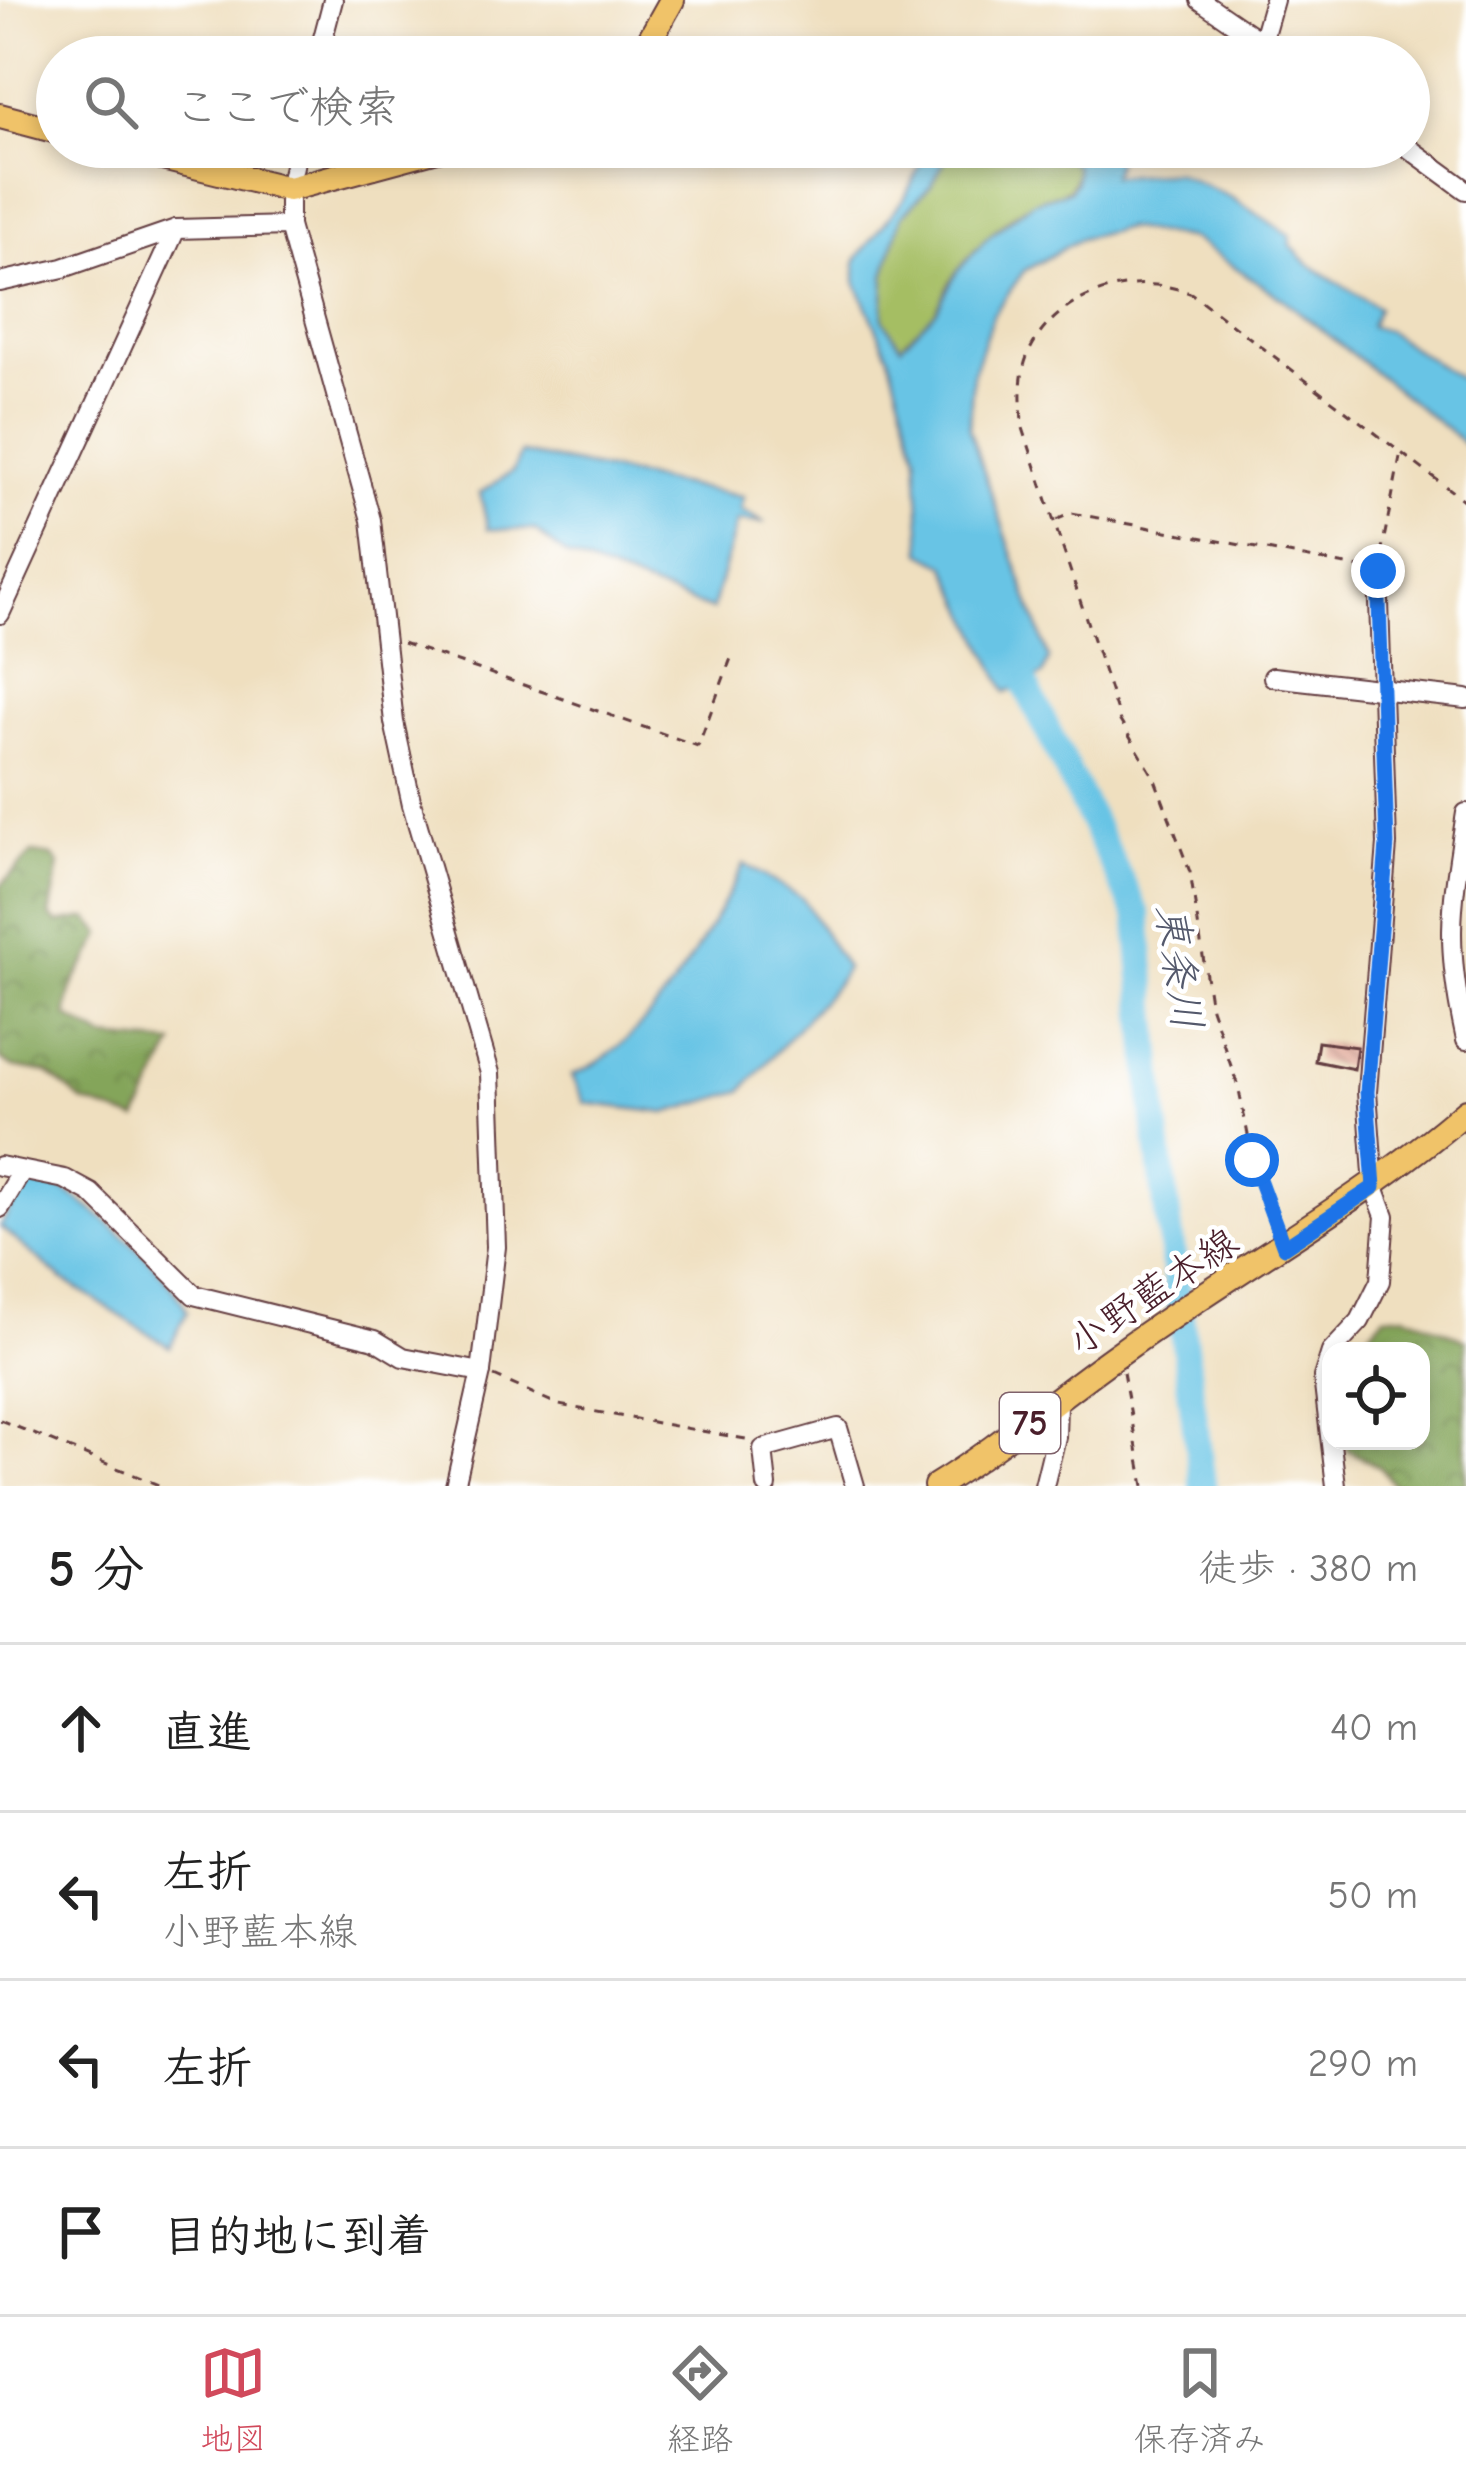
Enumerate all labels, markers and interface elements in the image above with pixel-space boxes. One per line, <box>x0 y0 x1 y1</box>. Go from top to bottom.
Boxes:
search box <box>36 36 1430 168</box>
icon: search <box>78 69 144 135</box>
text: ここで検索 <box>174 81 399 133</box>
route end <box>1351 544 1405 598</box>
water label: 東条川 <box>1146 901 1212 1033</box>
route start <box>1225 1133 1279 1187</box>
street label: 小野藍本線 <box>1060 1219 1246 1365</box>
map controls <box>1322 1342 1430 1450</box>
button: locate <box>1322 1342 1430 1450</box>
road number: 75 <box>1000 1393 1060 1453</box>
text: 5 分 <box>48 1540 144 1599</box>
text: 徒歩 · 380 m <box>1198 1546 1418 1591</box>
icon: ahead <box>48 1695 114 1761</box>
text: 40 m <box>1330 1705 1418 1750</box>
text: 直進 <box>162 1706 252 1758</box>
text: 左折 <box>162 1846 252 1898</box>
icon: left <box>48 1863 114 1929</box>
text: 50 m <box>1328 1873 1418 1918</box>
text: 小野藍本線 <box>162 1910 357 1955</box>
icon: left <box>48 2031 114 2097</box>
text: 290 m <box>1308 2041 1418 2086</box>
text: 左折 <box>162 2042 252 2094</box>
icon: arrive <box>48 2199 114 2265</box>
text: 目的地に到着 <box>162 2210 432 2262</box>
tab: 地図 <box>200 2340 266 2460</box>
tab: 経路 <box>667 2340 733 2460</box>
tab: 保存済み <box>1134 2340 1266 2460</box>

